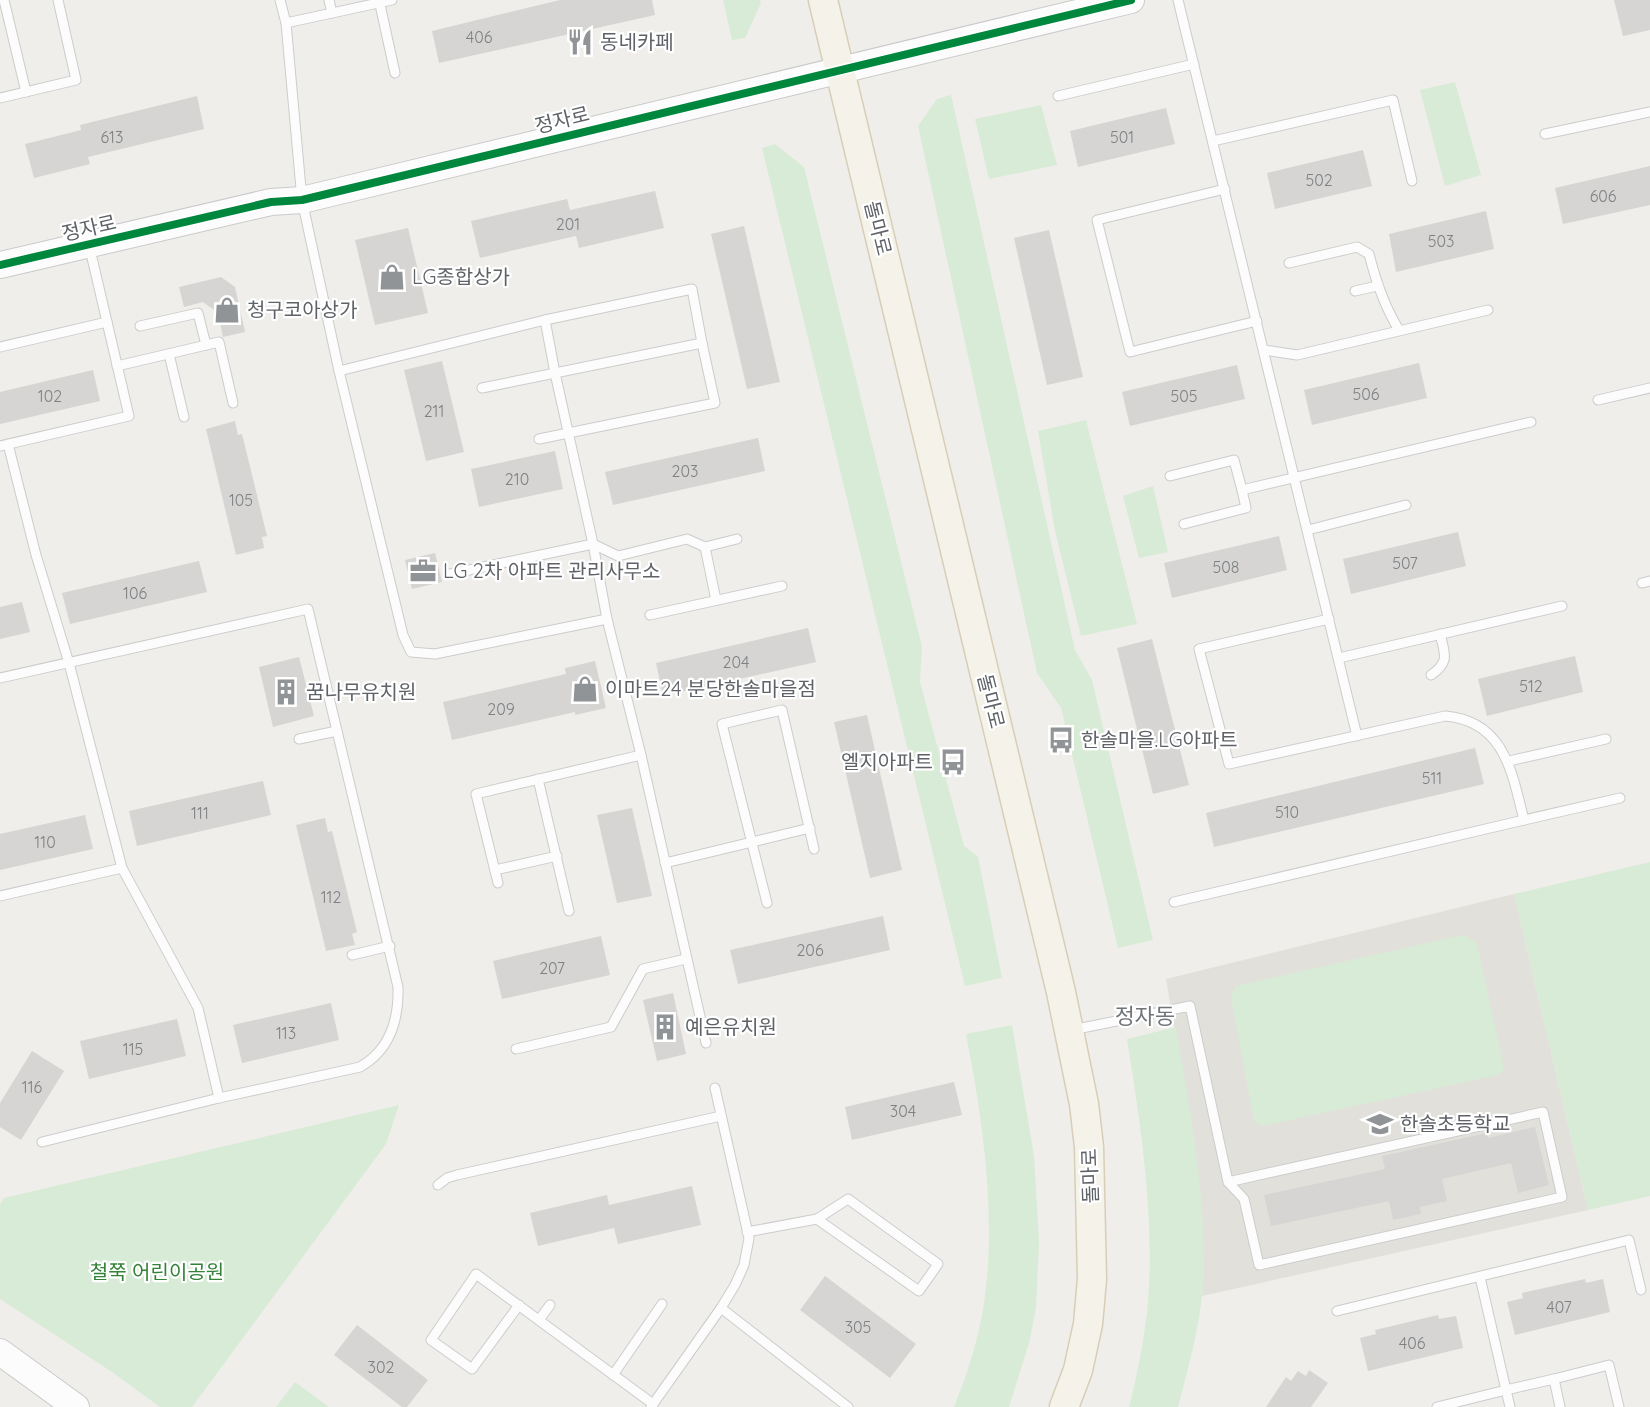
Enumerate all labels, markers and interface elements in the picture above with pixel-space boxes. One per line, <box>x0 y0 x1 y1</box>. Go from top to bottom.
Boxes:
house number: 406 <box>466 27 493 47</box>
restaurant icon: 동네카페 <box>565 27 595 57</box>
place label: 동네카페 <box>600 29 674 54</box>
street label: 정자로 <box>532 101 592 138</box>
house number: 613 <box>101 127 123 147</box>
house number: 501 <box>1110 127 1134 147</box>
house number: 502 <box>1305 170 1333 190</box>
house number: 606 <box>1590 186 1617 206</box>
street label: 돌마로 <box>860 198 897 258</box>
street label: 정자로 <box>59 209 119 246</box>
house number: 201 <box>556 214 580 234</box>
house number: 503 <box>1428 231 1454 251</box>
shop icon: LG종합상가 <box>377 262 407 292</box>
place label: LG종합상가 <box>412 264 510 289</box>
shop icon: 청구코아상가 <box>212 295 242 325</box>
place label: 청구코아상가 <box>247 297 357 322</box>
house number: 506 <box>1353 384 1380 404</box>
house number: 102 <box>38 386 62 406</box>
house number: 505 <box>1171 386 1197 406</box>
house number: 211 <box>424 401 444 421</box>
house number: 203 <box>672 461 698 481</box>
house number: 210 <box>505 469 529 489</box>
house number: 105 <box>229 490 253 510</box>
house number: 507 <box>1392 553 1418 573</box>
office icon: LG 2차 아파트 관리사무소 <box>408 556 438 586</box>
house number: 508 <box>1213 557 1239 577</box>
place label: LG 2차 아파트 관리사무소 <box>443 558 660 583</box>
house number: 106 <box>123 583 147 603</box>
house number: 204 <box>723 652 749 672</box>
street label: 돌마로 <box>973 671 1010 731</box>
shop icon: 이마트24 분당한솔마을점 <box>570 674 600 704</box>
place label: 이마트24 분당한솔마을점 <box>605 676 816 701</box>
house number: 512 <box>1519 676 1543 696</box>
building icon: 꿈나무유치원 <box>271 677 301 707</box>
place label: 꿈나무유치원 <box>306 679 416 704</box>
house number: 209 <box>487 699 515 719</box>
bus stop icon: 한솔마을.LG아파트 <box>1046 725 1076 755</box>
place label: 한솔마을.LG아파트 <box>1081 727 1238 752</box>
bus stop icon: 엘지아파트 <box>938 747 968 777</box>
place label: 엘지아파트 <box>841 749 933 774</box>
house number: 511 <box>1422 768 1442 788</box>
house number: 510 <box>1275 802 1299 822</box>
house number: 111 <box>191 803 209 823</box>
house number: 110 <box>34 832 56 852</box>
house number: 112 <box>321 887 341 907</box>
house number: 206 <box>797 940 824 960</box>
house number: 207 <box>539 958 565 978</box>
district label: 정자동 <box>1115 1002 1175 1030</box>
building icon: 예은유치원 <box>650 1012 680 1042</box>
place label: 예은유치원 <box>685 1014 777 1039</box>
house number: 113 <box>276 1023 296 1043</box>
house number: 115 <box>123 1039 143 1059</box>
house number: 116 <box>22 1077 43 1097</box>
house number: 304 <box>890 1101 916 1121</box>
school or university icon: 한솔초등학교 <box>1365 1109 1395 1139</box>
place label: 한솔초등학교 <box>1400 1111 1510 1136</box>
street label: 돌마로 <box>1076 1148 1103 1204</box>
park label: 철쭉 어린이공원 <box>90 1259 224 1284</box>
house number: 407 <box>1546 1297 1572 1317</box>
house number: 305 <box>845 1317 871 1337</box>
house number: 406 <box>1399 1333 1426 1353</box>
house number: 302 <box>368 1357 395 1377</box>

